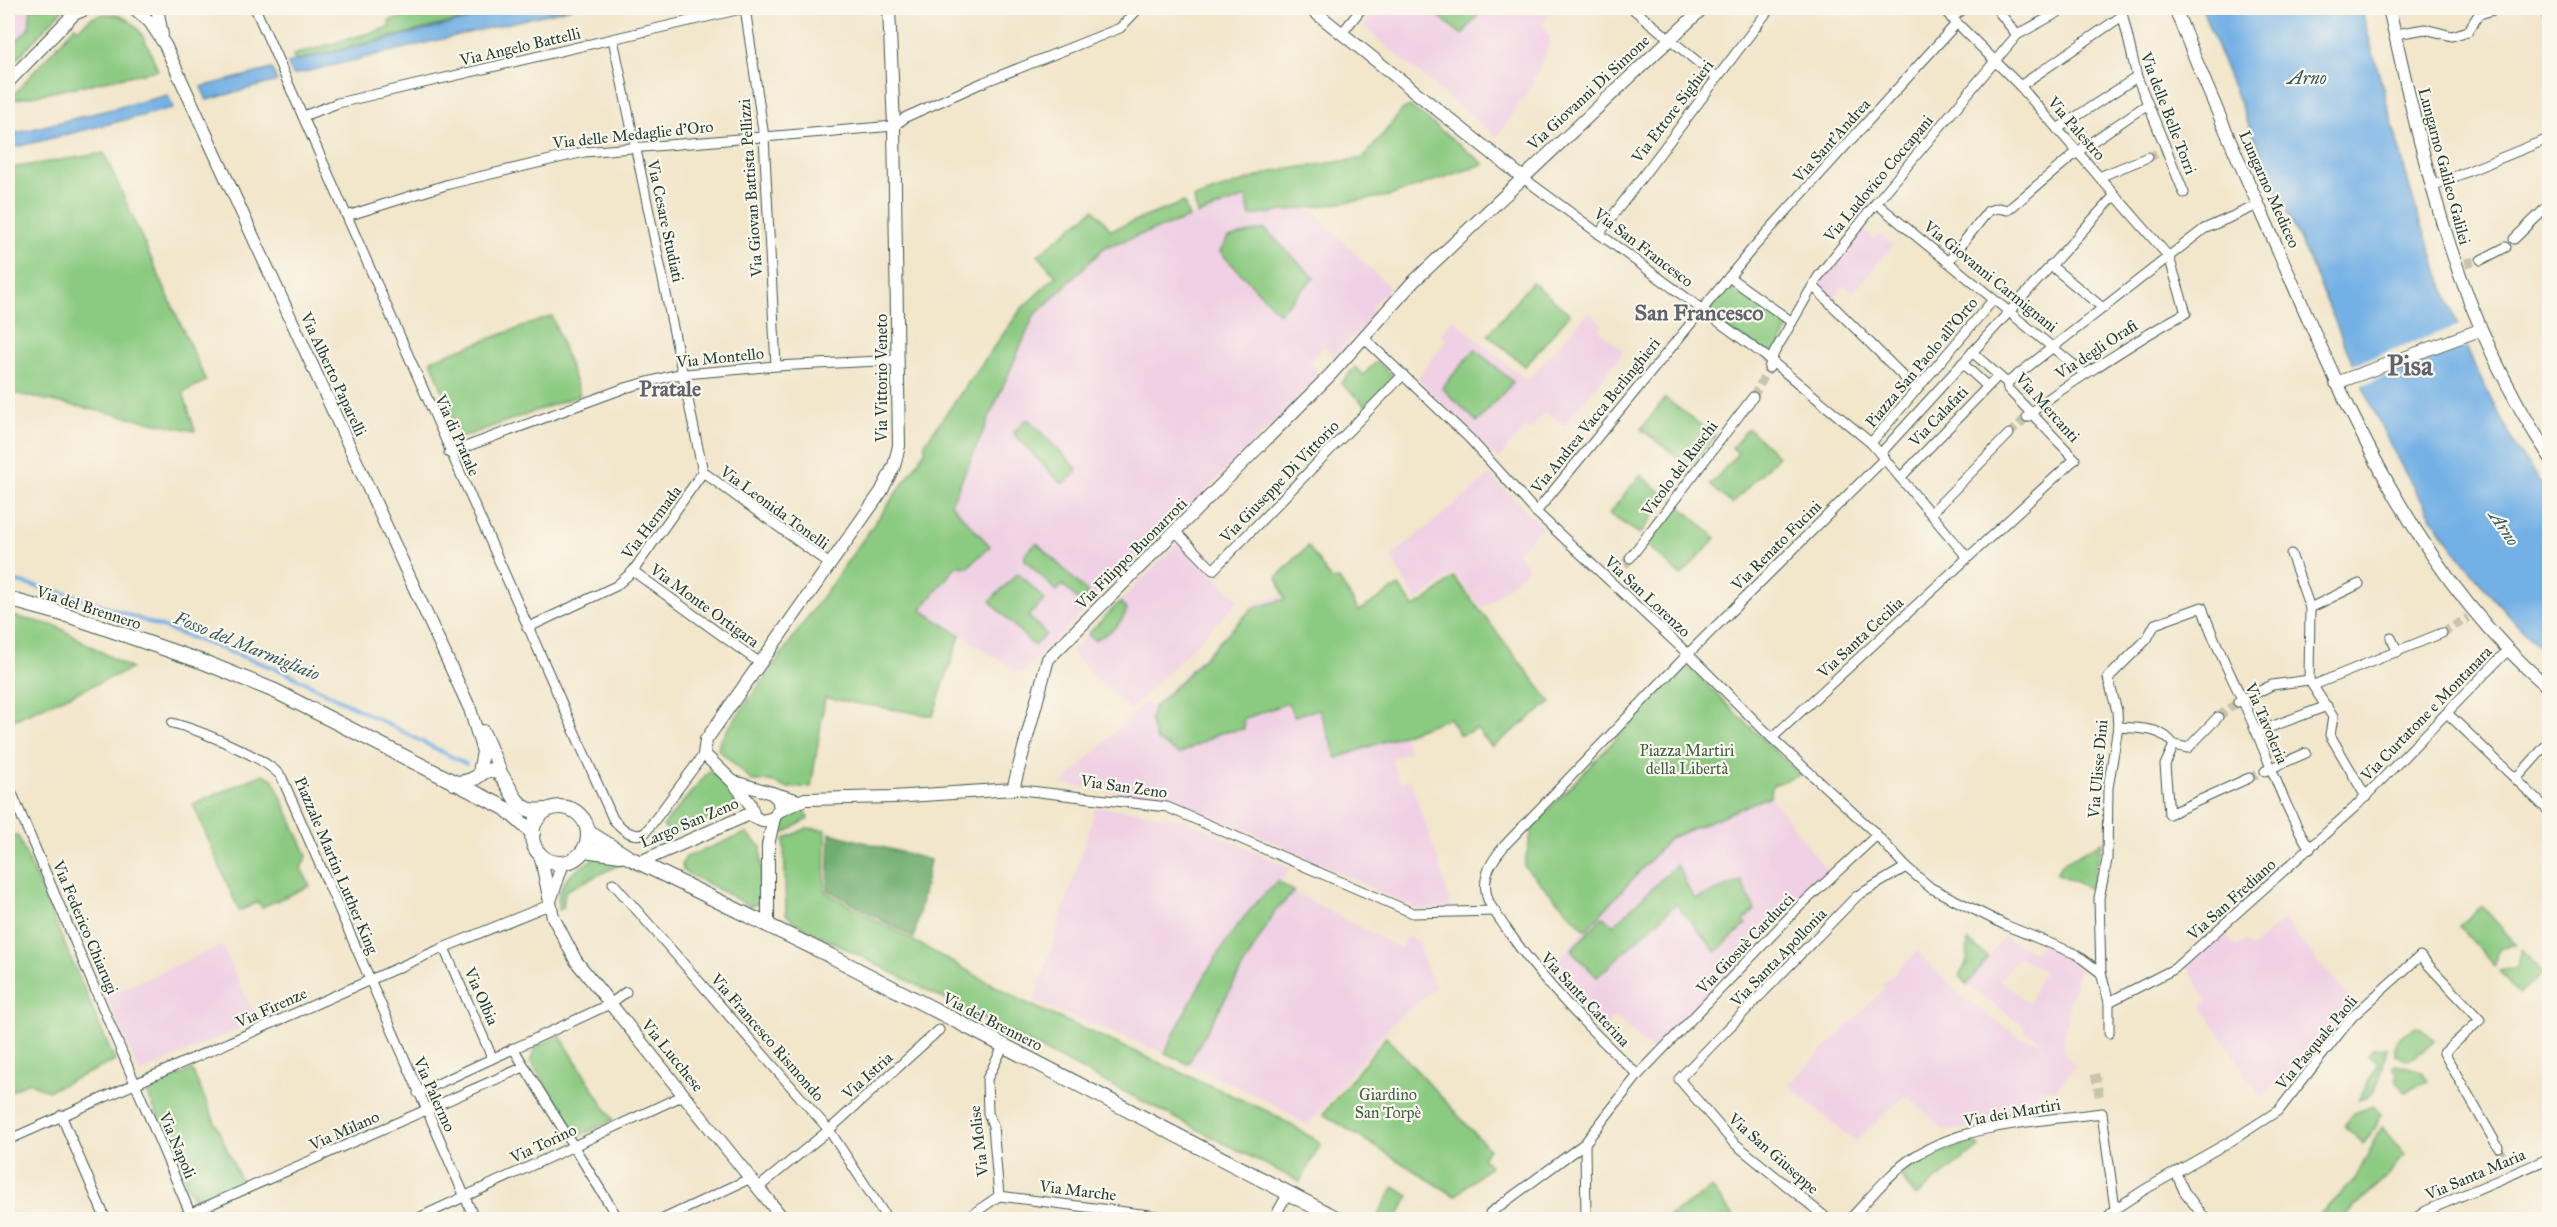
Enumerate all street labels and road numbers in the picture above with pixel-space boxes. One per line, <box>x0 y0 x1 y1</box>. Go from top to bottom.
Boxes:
street label: Via Angelo Battelli <box>457 23 583 71</box>
street label: Via Giovanni Di Simone <box>1523 31 1654 155</box>
street label: Via delle Belle Torri <box>2136 49 2201 177</box>
street label: Via Ettore Sighieri <box>1627 56 1718 168</box>
street label: Lungarno Galileo Galilei <box>2413 86 2475 248</box>
street label: Via Palestro <box>2043 92 2109 164</box>
street label: Via Sant'Andrea <box>1788 94 1874 187</box>
street label: Via Giovan Battista Pellizzi <box>735 98 766 279</box>
street label: Via Ludovico Coccapani <box>1819 111 1937 246</box>
street label: Via delle Medaglie d'Oro <box>551 117 714 153</box>
street label: Lungarno Mediceo <box>2234 128 2304 251</box>
street label: Via Cesare Studiati <box>643 157 688 285</box>
street label: Via San Francesco <box>1589 203 1697 291</box>
street label: Via Giovanni Carmignani <box>1918 216 2062 337</box>
street label: Piazza San Paolo all'Orto <box>1861 293 1982 431</box>
street label: Via Alberto Paparelli <box>296 308 371 440</box>
street label: Via Vittorio Veneto <box>872 314 891 443</box>
street label: Via degli Orafi <box>2051 315 2142 384</box>
street label: Via Andrea Vacca Berlinghieri <box>1526 333 1665 498</box>
street label: Via Montello <box>674 343 765 372</box>
street label: Via Mercanti <box>2011 368 2084 446</box>
street label: Via Calafati <box>1904 382 1972 451</box>
street label: Via di Pratale <box>431 391 484 479</box>
street label: Via Giuseppe Di Vittorio <box>1215 416 1343 547</box>
street label: Vicolo del Ruschi <box>1637 417 1722 520</box>
street label: Via Leonida Tonelli <box>716 461 833 554</box>
street label: Via Hermada <box>617 482 685 564</box>
street label: Via Filippo Buonarroti <box>1071 493 1191 614</box>
street label: Via Renato Fucini <box>1727 496 1826 595</box>
street label: Via San Lorenzo <box>1600 551 1695 641</box>
street label: Via Monte Ortigara <box>645 559 763 652</box>
street label: Via del Brennero <box>33 581 144 633</box>
street label: Via Santa Cecilia <box>1813 593 1907 683</box>
street label: Via Curtatone e Montanara <box>2356 642 2496 785</box>
street label: Via Tavoleria <box>2241 679 2292 767</box>
street label: Via Ulisse Dini <box>2084 718 2111 820</box>
street label: Via San Zeno <box>1078 771 1168 802</box>
street label: Piazzale Martin Luther King <box>290 774 383 957</box>
street label: Largo San Zeno <box>637 793 742 853</box>
street label: Via San Frediano <box>2182 855 2279 945</box>
street label: Via Federico Chiarugi <box>47 857 123 998</box>
street label: Via Giosuè Carducci <box>1692 889 1799 998</box>
street label: Via Santa Apollonia <box>1726 904 1830 1011</box>
street label: Via Santa Caterina <box>1536 948 1634 1051</box>
street label: Via Olbia <box>460 964 503 1028</box>
street label: Via Francesco Rismondo <box>706 969 828 1105</box>
street label: Via Firenze <box>232 983 310 1032</box>
street label: Via del Brennero <box>939 988 1046 1055</box>
street label: Via Pasquale Paoli <box>2271 991 2362 1095</box>
street label: Via Lucchese <box>637 1015 708 1096</box>
street label: Via Istria <box>838 1048 897 1104</box>
street label: Via Palermo <box>409 1053 459 1135</box>
street label: Via dei Martiri <box>1961 1095 2063 1131</box>
street label: Via Molise <box>965 1104 992 1179</box>
street label: Via Milano <box>305 1107 382 1155</box>
street label: Via Napoli <box>155 1108 200 1182</box>
street label: Via San Giuseppe <box>1724 1108 1823 1198</box>
street label: Via Torino <box>506 1120 579 1167</box>
street label: Via Santa Maria <box>2422 1145 2528 1204</box>
street label: Via Marche <box>1037 1176 1118 1205</box>

